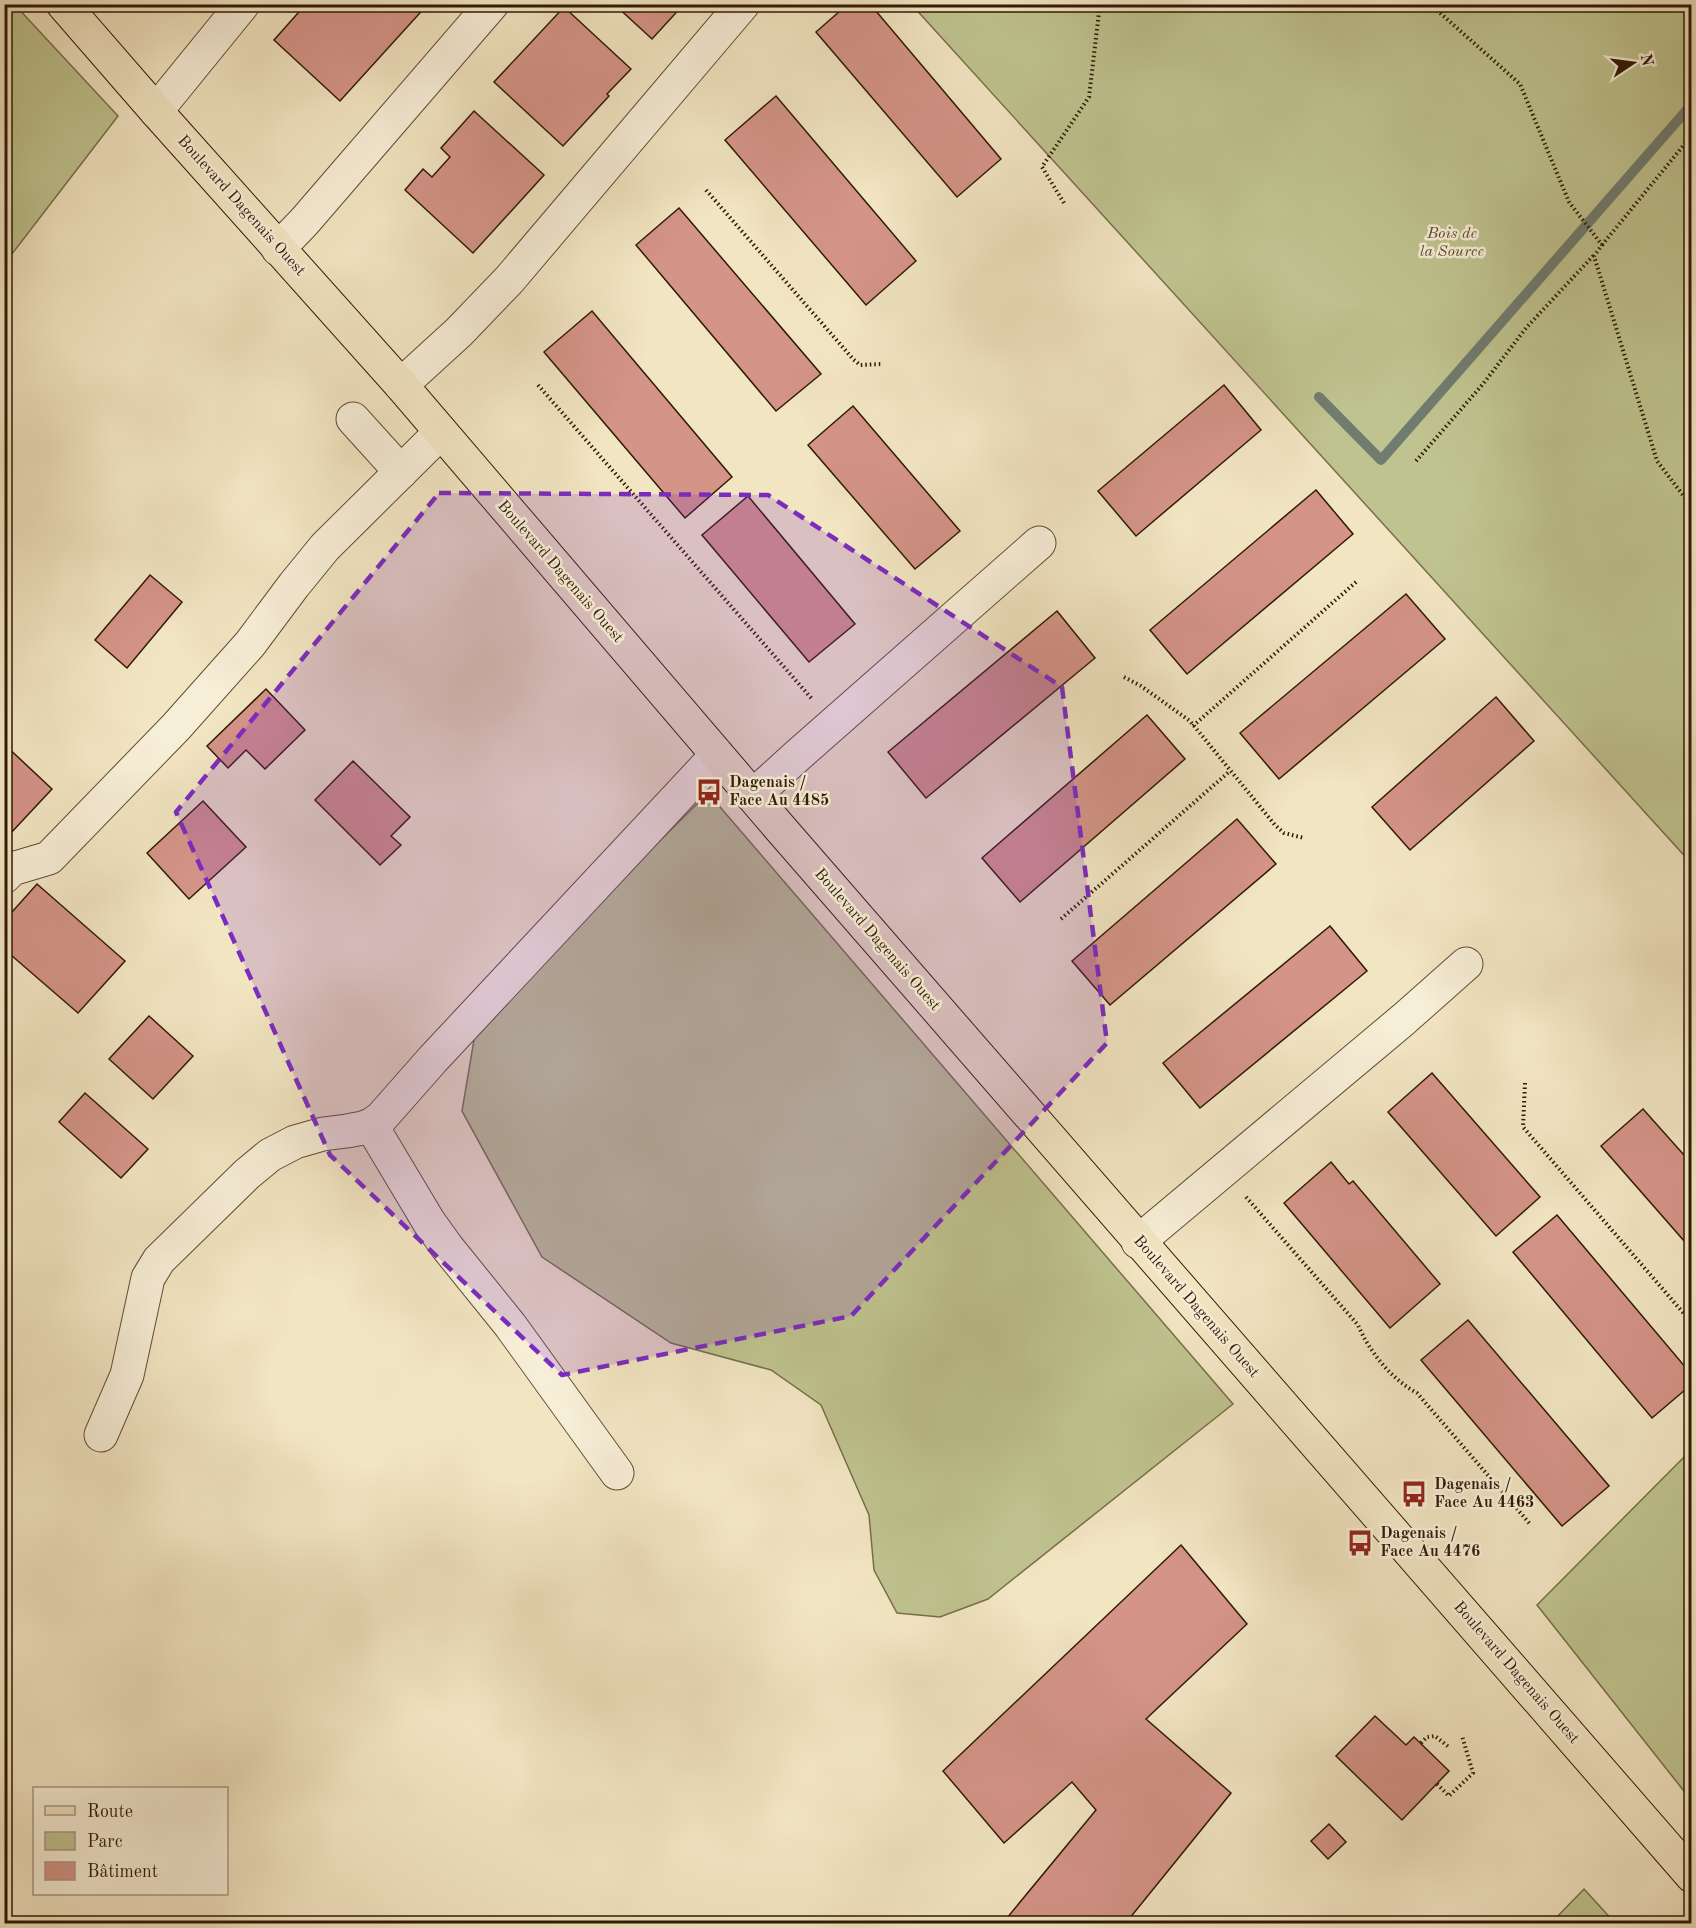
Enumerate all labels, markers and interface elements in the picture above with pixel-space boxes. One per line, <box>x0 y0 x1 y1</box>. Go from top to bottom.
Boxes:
north arrow <box>1603 33 1663 93</box>
text: N <box>1636 52 1655 69</box>
street label: Boulevard Dagenais Ouest <box>174 133 308 280</box>
park label: Bois de la Source <box>1420 226 1485 260</box>
street label: Boulevard Dagenais Ouest <box>494 498 626 647</box>
place label: Dagenais / Face Au 4485 <box>729 775 829 809</box>
bus stop icon: Dagenais / Face Au 4485 <box>694 777 724 807</box>
street label: Boulevard Dagenais Ouest <box>811 866 943 1015</box>
street label: Boulevard Dagenais Ouest <box>1130 1233 1262 1382</box>
place label: Dagenais / Face Au 4463 <box>1434 1477 1534 1511</box>
bus stop icon: Dagenais / Face Au 4463 <box>1399 1479 1429 1509</box>
place label: Dagenais / Face Au 4476 <box>1380 1526 1480 1560</box>
bus stop icon: Dagenais / Face Au 4476 <box>1345 1528 1375 1558</box>
street label: Boulevard Dagenais Ouest <box>1450 1599 1582 1748</box>
legend <box>33 1787 228 1895</box>
text: Route <box>87 1803 133 1821</box>
text: Parc <box>87 1833 123 1851</box>
text: Bâtiment <box>87 1863 158 1881</box>

